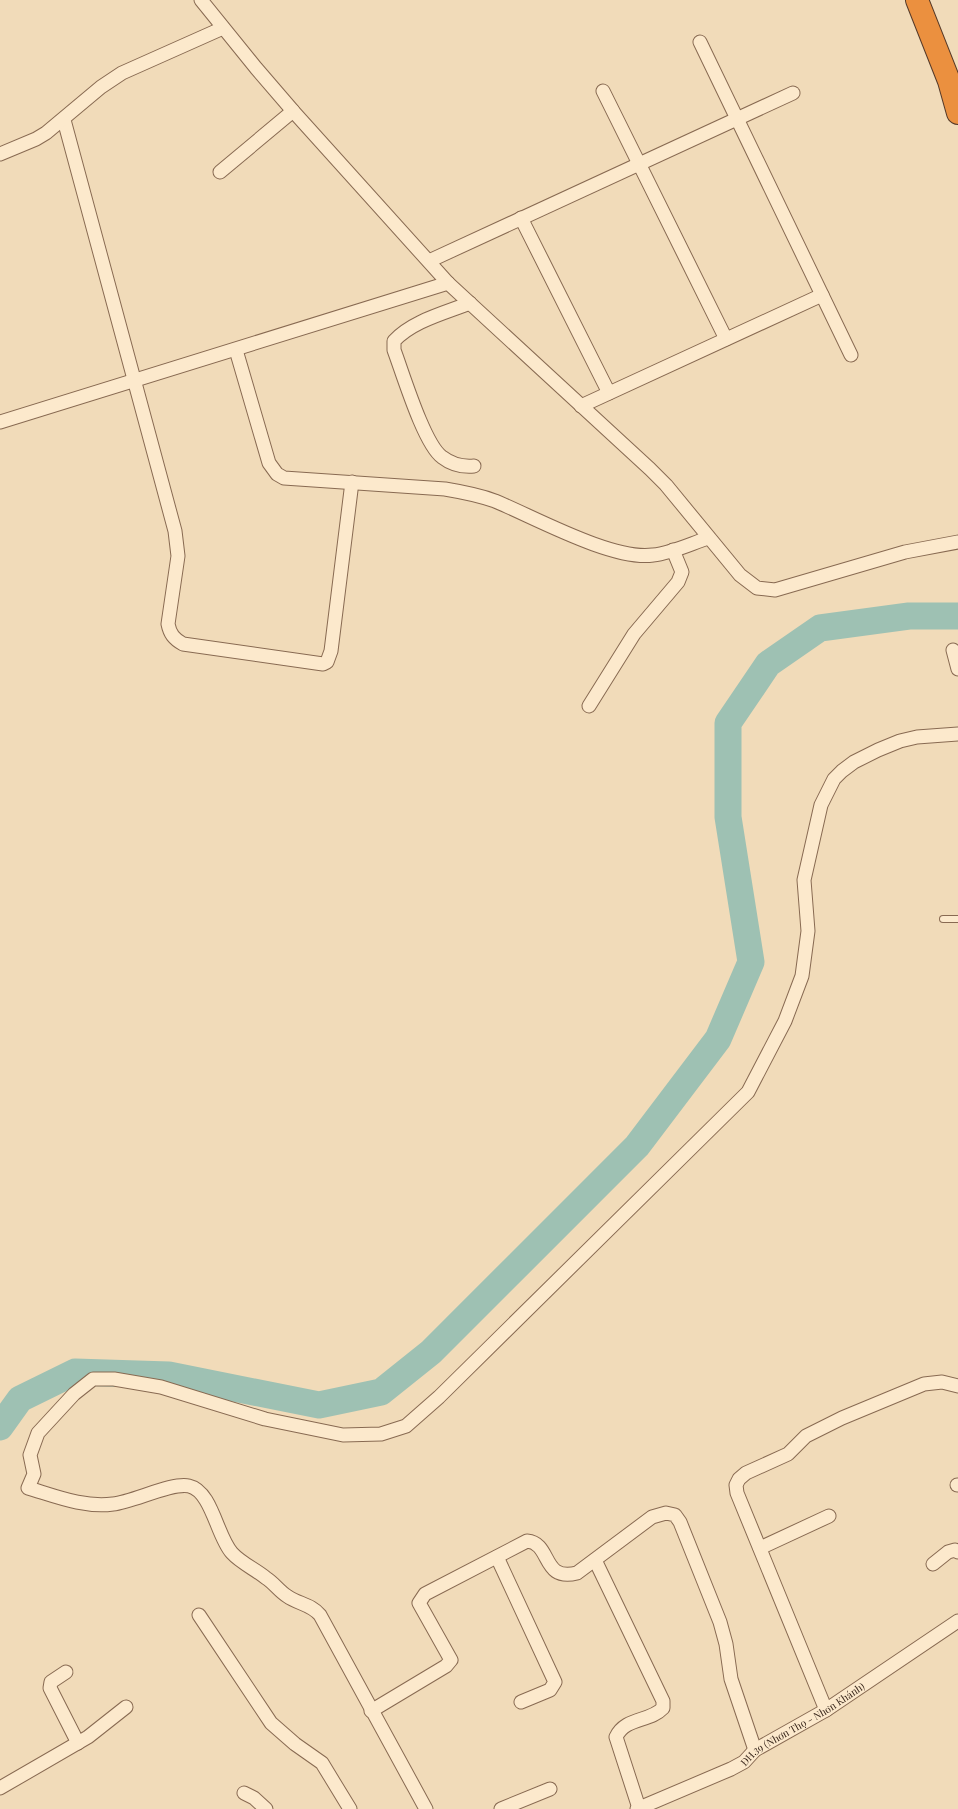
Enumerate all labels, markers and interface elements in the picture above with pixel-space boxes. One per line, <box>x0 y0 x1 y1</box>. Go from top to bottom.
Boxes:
street label: ĐH.39 (Nhơn Thọ - Nhơn Khánh) <box>737 1679 867 1769</box>

